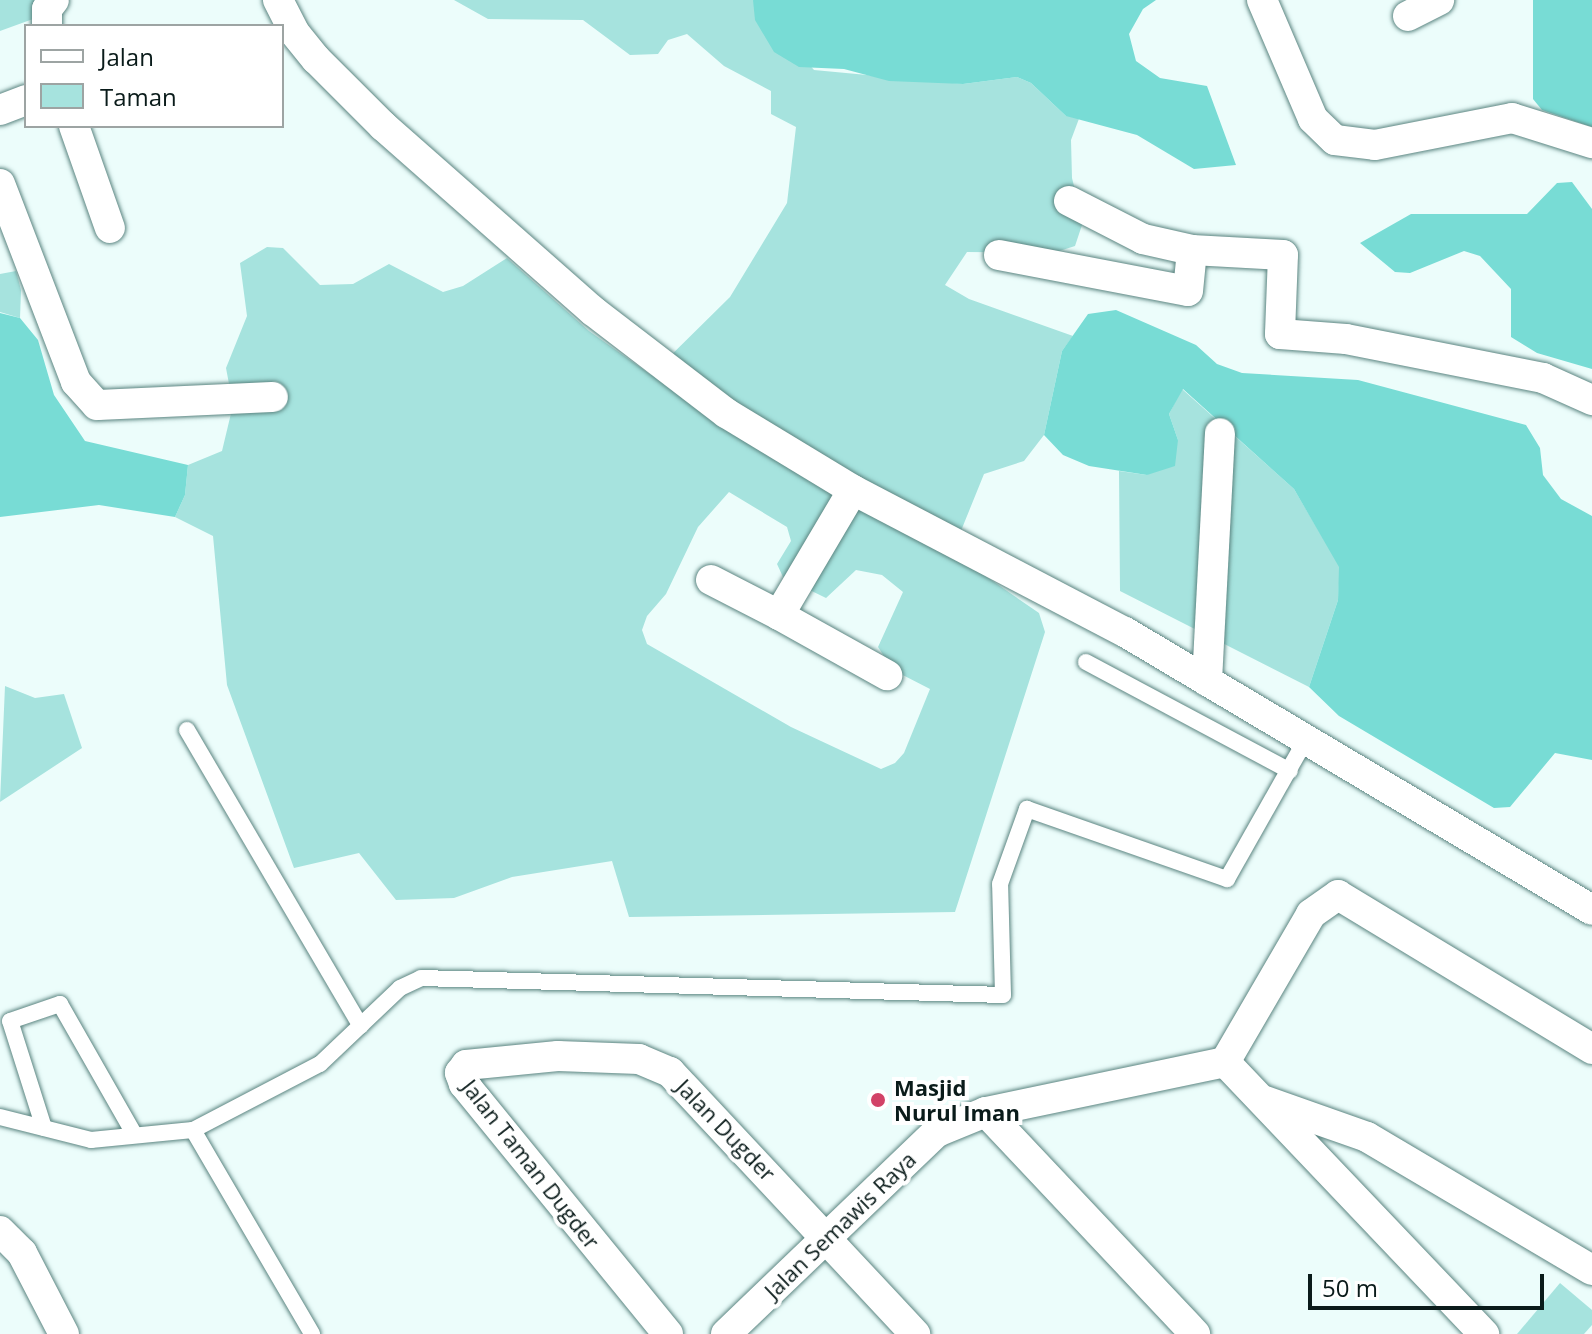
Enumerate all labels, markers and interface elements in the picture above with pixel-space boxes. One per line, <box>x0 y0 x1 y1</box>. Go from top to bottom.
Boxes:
legend <box>24 24 284 128</box>
text: Jalan <box>100 40 154 73</box>
text: Taman <box>100 80 177 113</box>
street label: Jalan Taman Dugder <box>457 1074 605 1254</box>
street label: Jalan Dugder <box>671 1074 781 1186</box>
place label: Masjid Nurul Iman <box>894 1074 1020 1126</box>
marker: Masjid Nurul Iman <box>869 1091 887 1109</box>
street label: Jalan Semawis Raya <box>759 1146 921 1304</box>
scale bar <box>1312 1258 1548 1308</box>
text: 50 m <box>1322 1271 1378 1304</box>

